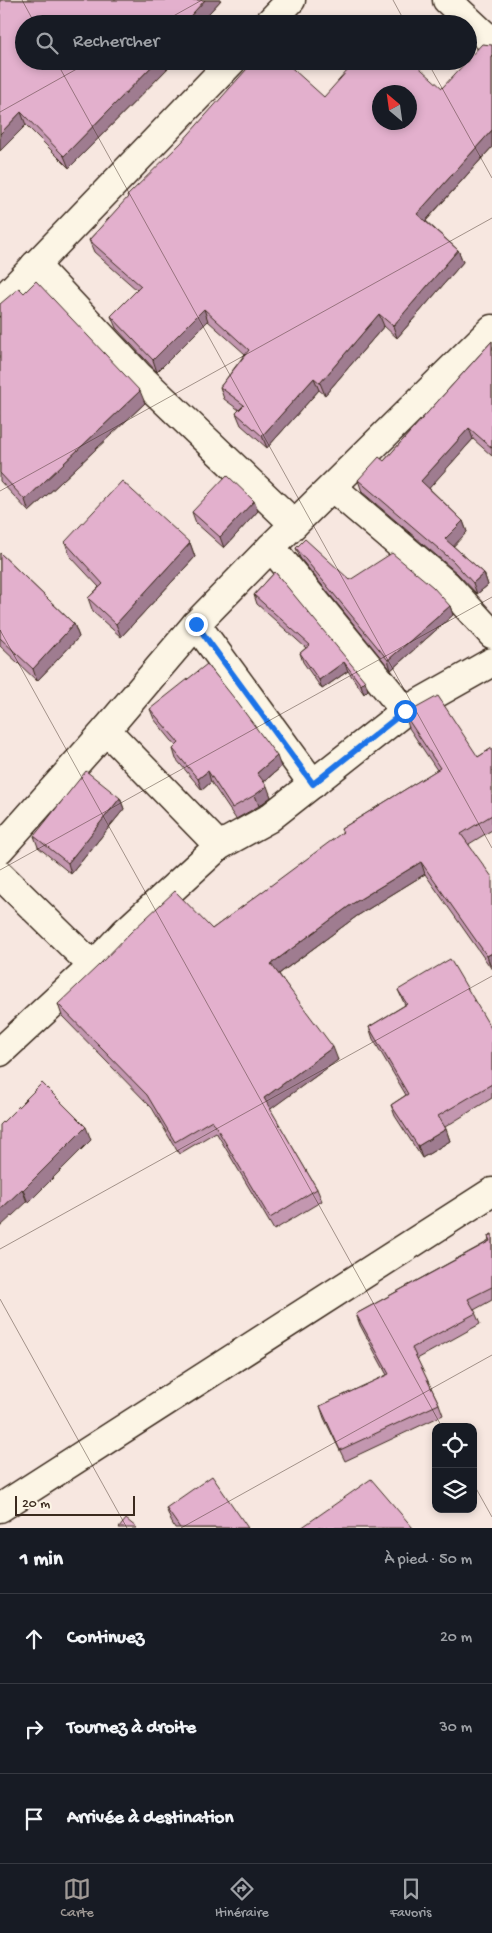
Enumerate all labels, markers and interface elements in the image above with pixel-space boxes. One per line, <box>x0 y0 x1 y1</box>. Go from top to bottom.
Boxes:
search box <box>15 15 477 70</box>
icon: search <box>33 29 61 57</box>
text: Rechercher <box>73 31 159 54</box>
north arrow <box>372 85 417 130</box>
route end <box>185 613 208 636</box>
route start <box>394 700 417 723</box>
map controls <box>432 1423 477 1513</box>
button: locate <box>432 1423 477 1468</box>
button: layers <box>432 1468 477 1513</box>
scale bar <box>15 1493 135 1516</box>
text: 20 m <box>22 1496 50 1513</box>
text: 1 min <box>20 1548 63 1573</box>
text: À pied · 50 m <box>385 1551 472 1570</box>
icon: ahead <box>20 1625 48 1653</box>
text: Continuez <box>67 1627 144 1650</box>
text: 20 m <box>440 1629 472 1648</box>
icon: right <box>20 1715 48 1743</box>
text: Tournez à droite <box>67 1717 196 1740</box>
text: 30 m <box>439 1719 472 1738</box>
icon: arrive <box>20 1805 48 1833</box>
text: Arrivée à destination <box>67 1807 233 1830</box>
tab: Carte <box>61 1875 94 1922</box>
tab: Itinéraire <box>215 1875 269 1922</box>
tab: Favoris <box>390 1875 431 1922</box>

